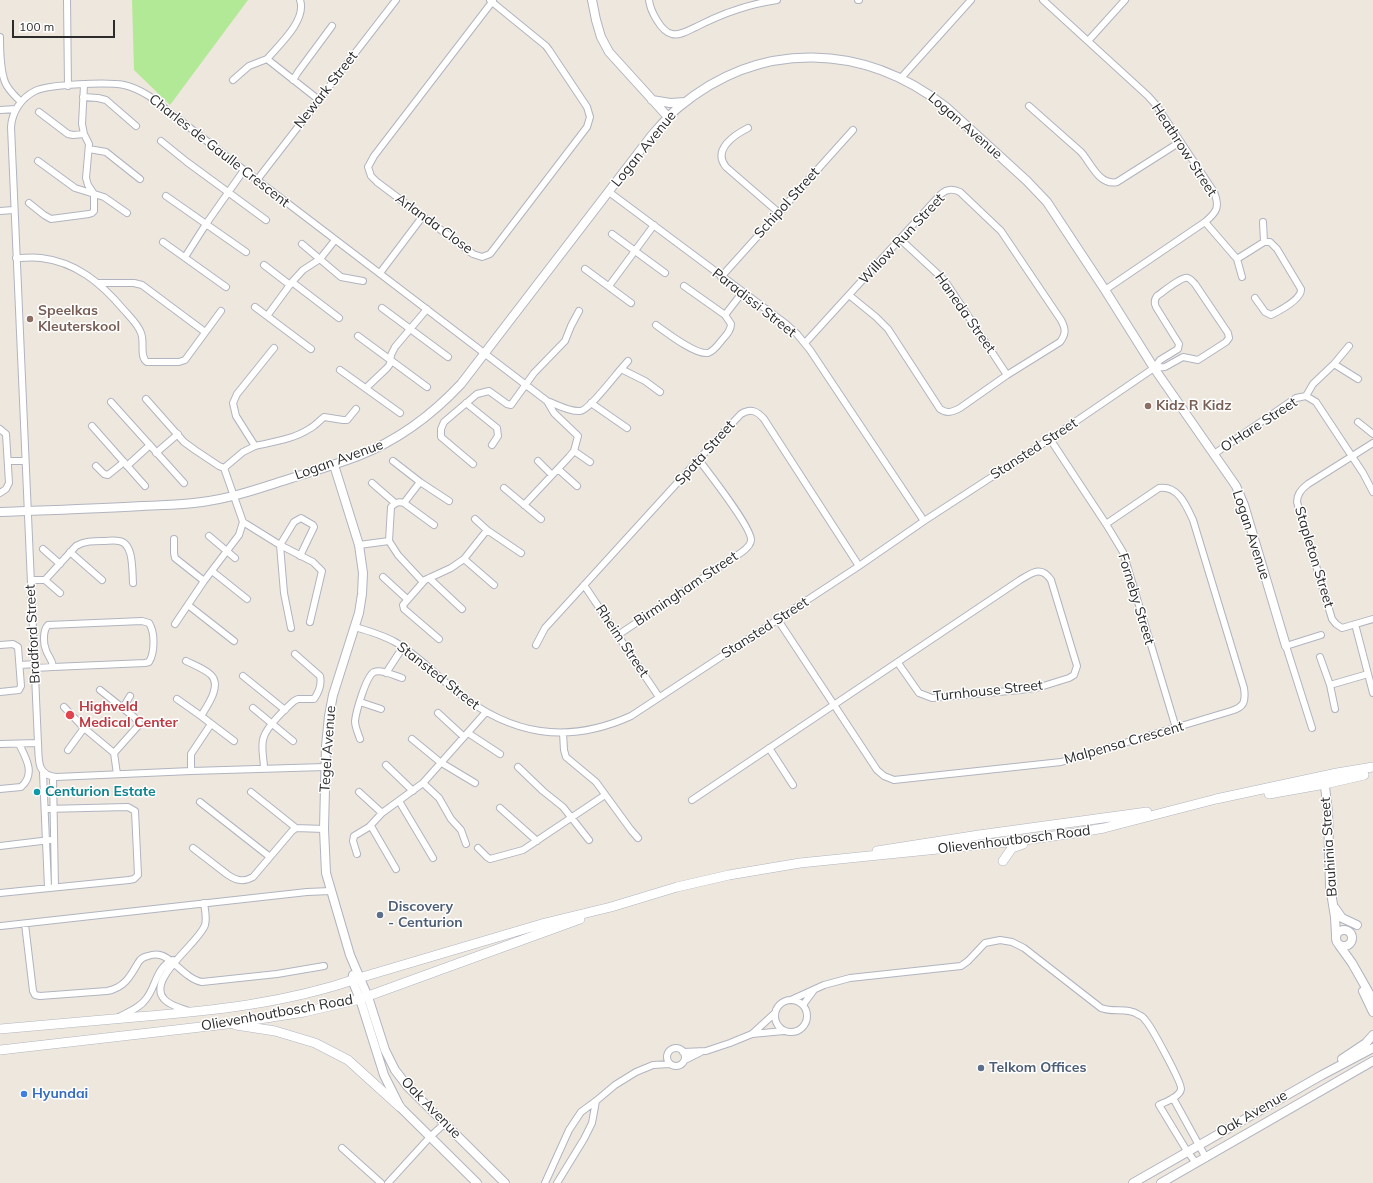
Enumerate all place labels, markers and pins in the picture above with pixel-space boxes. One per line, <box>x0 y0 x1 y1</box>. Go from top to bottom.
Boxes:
place label: Speelkas Kleuterskool <box>38 303 120 336</box>
marker: Speelkas Kleuterskool <box>25 314 35 324</box>
place label: Kidz R Kidz <box>1156 398 1232 414</box>
marker: Kidz R Kidz <box>1143 401 1153 411</box>
place label: Highveld Medical Center <box>79 699 178 732</box>
marker: Highveld Medical Center <box>64 709 76 721</box>
place label: Centurion Estate <box>45 784 156 800</box>
marker: Centurion Estate <box>32 787 42 797</box>
place label: Discovery - Centurion <box>388 899 463 932</box>
marker: Discovery - Centurion <box>375 910 385 920</box>
place label: Telkom Offices <box>989 1060 1086 1076</box>
marker: Telkom Offices <box>976 1063 986 1073</box>
place label: Hyundai <box>32 1086 88 1102</box>
marker: Hyundai <box>19 1089 29 1099</box>

